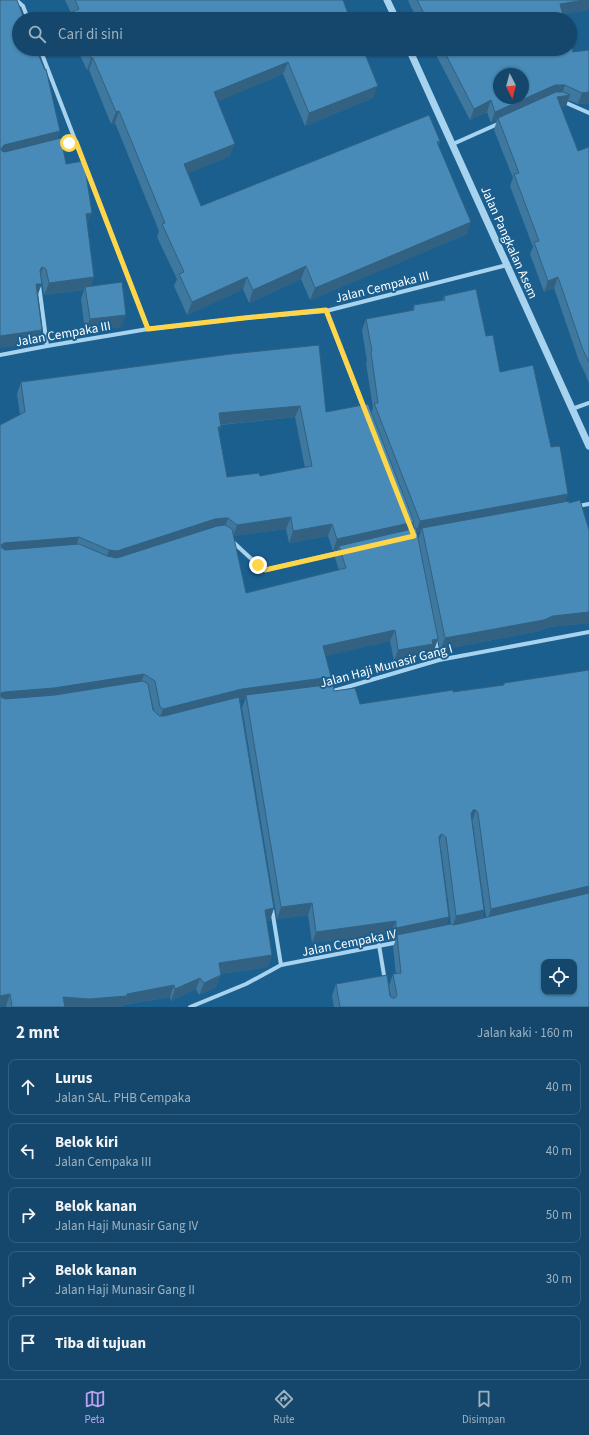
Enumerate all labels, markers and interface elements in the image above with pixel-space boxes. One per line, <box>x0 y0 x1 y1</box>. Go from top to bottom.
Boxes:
search box <box>12 12 577 56</box>
icon: search <box>26 23 48 45</box>
text: Cari di sini <box>58 24 123 45</box>
north arrow <box>493 68 529 104</box>
route start <box>60 134 78 152</box>
street label: Jalan Pangkalan Asem <box>476 183 542 302</box>
street label: Jalan Cempaka III <box>333 267 431 307</box>
street label: Jalan Cempaka III <box>14 317 112 351</box>
route end <box>249 556 267 574</box>
street label: Jalan Haji Munasir Gang I <box>318 640 455 692</box>
street label: Jalan Cempaka IV <box>300 925 398 961</box>
map controls <box>541 959 577 995</box>
button: locate <box>541 959 577 995</box>
text: 2 mnt <box>16 1021 59 1045</box>
text: Jalan kaki · 160 m <box>477 1024 573 1042</box>
text: Lurus <box>55 1068 92 1089</box>
icon: ahead <box>17 1076 39 1098</box>
text: 40 m <box>546 1078 572 1096</box>
text: Jalan SAL. PHB Cempaka <box>55 1089 191 1107</box>
text: Belok kiri <box>55 1132 118 1153</box>
icon: left <box>17 1140 39 1162</box>
text: 40 m <box>546 1142 572 1160</box>
text: Jalan Cempaka III <box>55 1153 151 1171</box>
text: Belok kanan <box>55 1196 137 1217</box>
icon: right <box>17 1204 39 1226</box>
text: 50 m <box>546 1206 572 1224</box>
text: Jalan Haji Munasir Gang IV <box>55 1217 198 1235</box>
text: Belok kanan <box>55 1260 137 1281</box>
icon: right <box>17 1268 39 1290</box>
text: 30 m <box>546 1270 572 1288</box>
text: Jalan Haji Munasir Gang II <box>55 1281 195 1299</box>
icon: arrive <box>17 1332 39 1354</box>
text: Tiba di tujuan <box>55 1333 146 1354</box>
tab: Peta <box>84 1388 106 1427</box>
tab: Rute <box>273 1388 295 1427</box>
tab: Disimpan <box>462 1388 505 1427</box>

